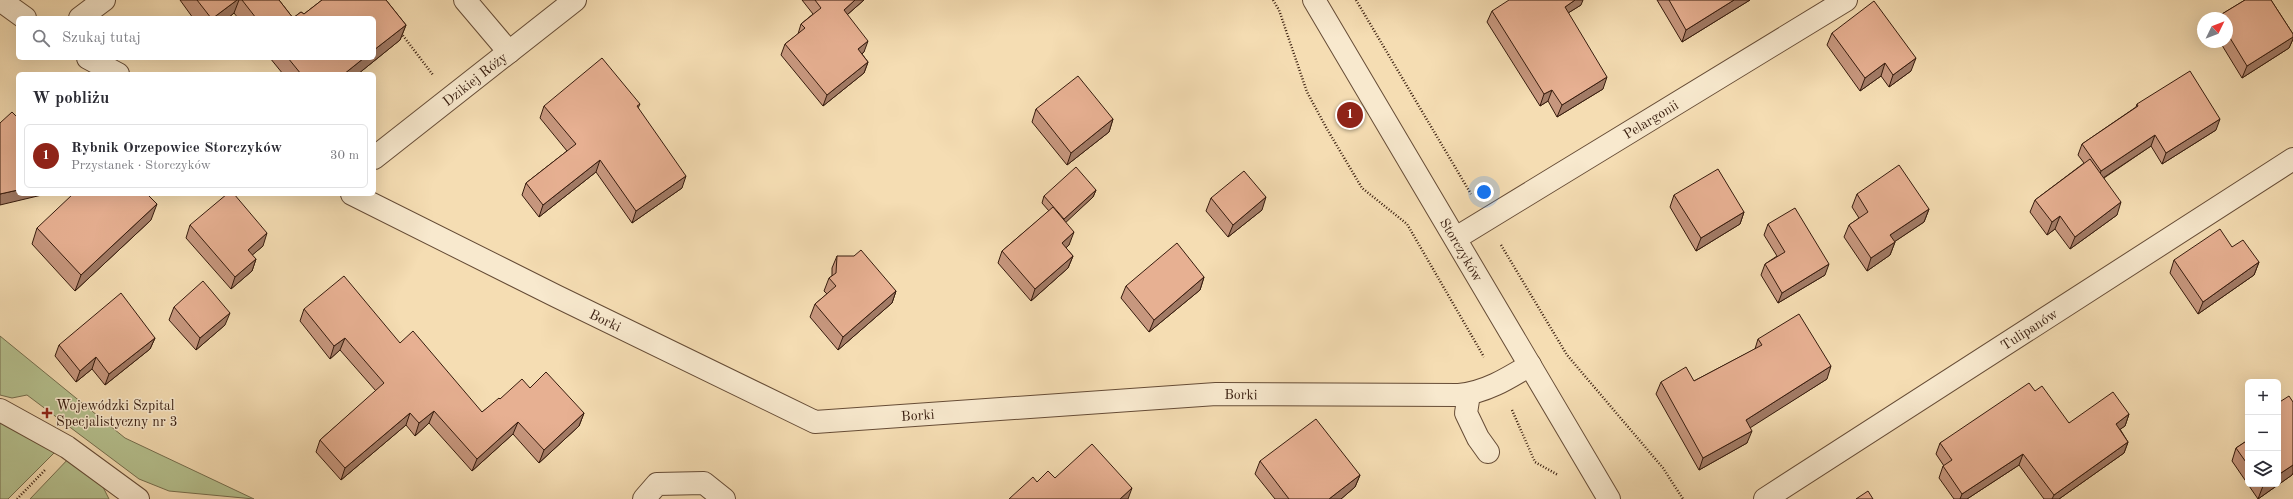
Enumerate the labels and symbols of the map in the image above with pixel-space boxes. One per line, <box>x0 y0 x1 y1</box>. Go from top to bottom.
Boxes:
north arrow <box>2197 12 2233 48</box>
street label: Dzikiej Róży <box>441 50 510 109</box>
street label: Pelargonii <box>1621 98 1681 142</box>
pin: 1 <box>1337 100 1363 130</box>
your location <box>1474 182 1494 202</box>
street label: Storczyków <box>1437 216 1485 284</box>
street label: Tulipanów <box>1999 306 2061 353</box>
street label: Borki <box>587 307 623 335</box>
street label: Borki <box>1224 388 1258 402</box>
place label: Wojewódzki Szpital Specjalistyczny nr 3 <box>56 399 178 429</box>
marker: Wojewódzki Szpital Specjalistyczny nr 3 <box>41 407 53 419</box>
street label: Borki <box>901 408 935 424</box>

